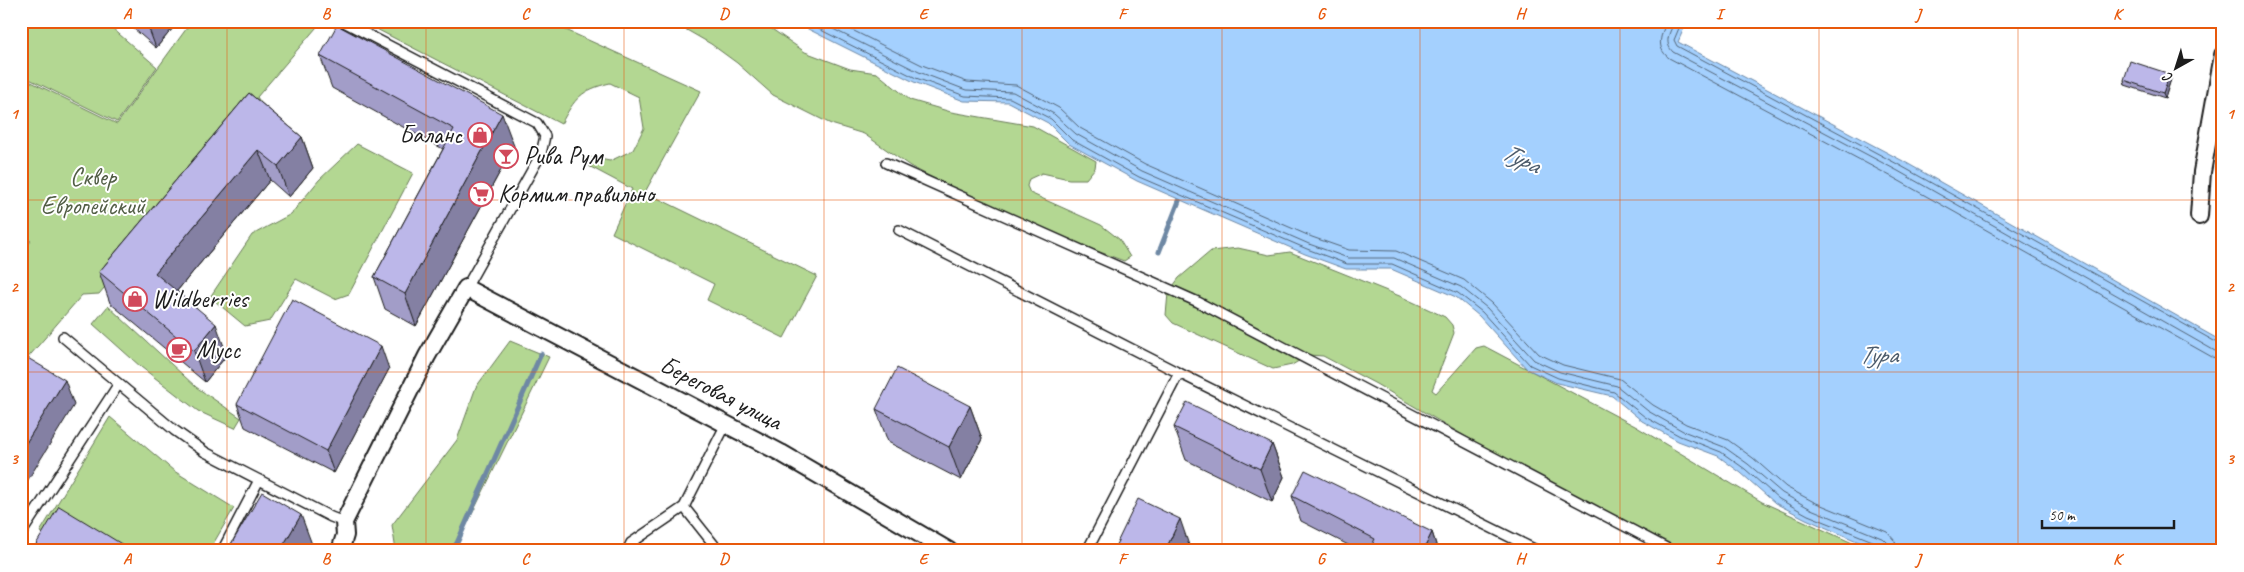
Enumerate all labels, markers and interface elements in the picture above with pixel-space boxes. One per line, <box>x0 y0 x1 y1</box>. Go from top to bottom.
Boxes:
text: A <box>123 4 133 24</box>
text: B <box>322 4 332 24</box>
text: C <box>521 4 531 24</box>
text: D <box>719 4 730 24</box>
text: E <box>919 4 930 24</box>
text: F <box>1118 4 1129 24</box>
text: G <box>1317 4 1327 24</box>
text: H <box>1515 4 1527 24</box>
text: I <box>1716 4 1726 24</box>
text: J <box>1914 4 1923 24</box>
text: K <box>2113 4 2125 24</box>
north arrow <box>2152 42 2202 92</box>
text: С <box>2158 68 2176 86</box>
text: 1 <box>10 104 19 124</box>
text: 1 <box>2226 104 2235 124</box>
place label: Баланс <box>399 119 463 151</box>
shop icon: Баланс <box>467 122 493 148</box>
water label: Тура <box>1496 135 1548 182</box>
place label: Рива Рум <box>524 140 605 172</box>
bar icon: Рива Рум <box>493 143 519 169</box>
park label: Сквер Европейский <box>41 161 147 222</box>
place label: Кормим правильно <box>498 178 657 210</box>
supermarket icon: Кормим правильно <box>468 181 494 207</box>
text: 2 <box>10 277 19 297</box>
text: 2 <box>2226 277 2235 297</box>
place label: Wildberries <box>152 283 250 315</box>
shop icon: Wildberries <box>122 286 148 312</box>
place label: Мусс <box>196 334 241 366</box>
cafe icon: Мусс <box>166 337 192 363</box>
water label: Тура <box>1859 338 1900 371</box>
street label: Береговая улица <box>655 349 789 438</box>
text: 3 <box>10 449 19 469</box>
text: 3 <box>2226 449 2235 469</box>
scale bar <box>2042 497 2174 529</box>
text: 50 m <box>2049 506 2076 525</box>
text: A <box>123 549 133 569</box>
text: B <box>322 549 332 569</box>
text: C <box>521 549 531 569</box>
text: D <box>719 549 730 569</box>
text: E <box>919 549 930 569</box>
text: F <box>1118 549 1129 569</box>
text: G <box>1317 549 1327 569</box>
text: H <box>1515 549 1527 569</box>
text: I <box>1716 549 1726 569</box>
text: J <box>1914 549 1923 569</box>
text: K <box>2113 549 2125 569</box>

